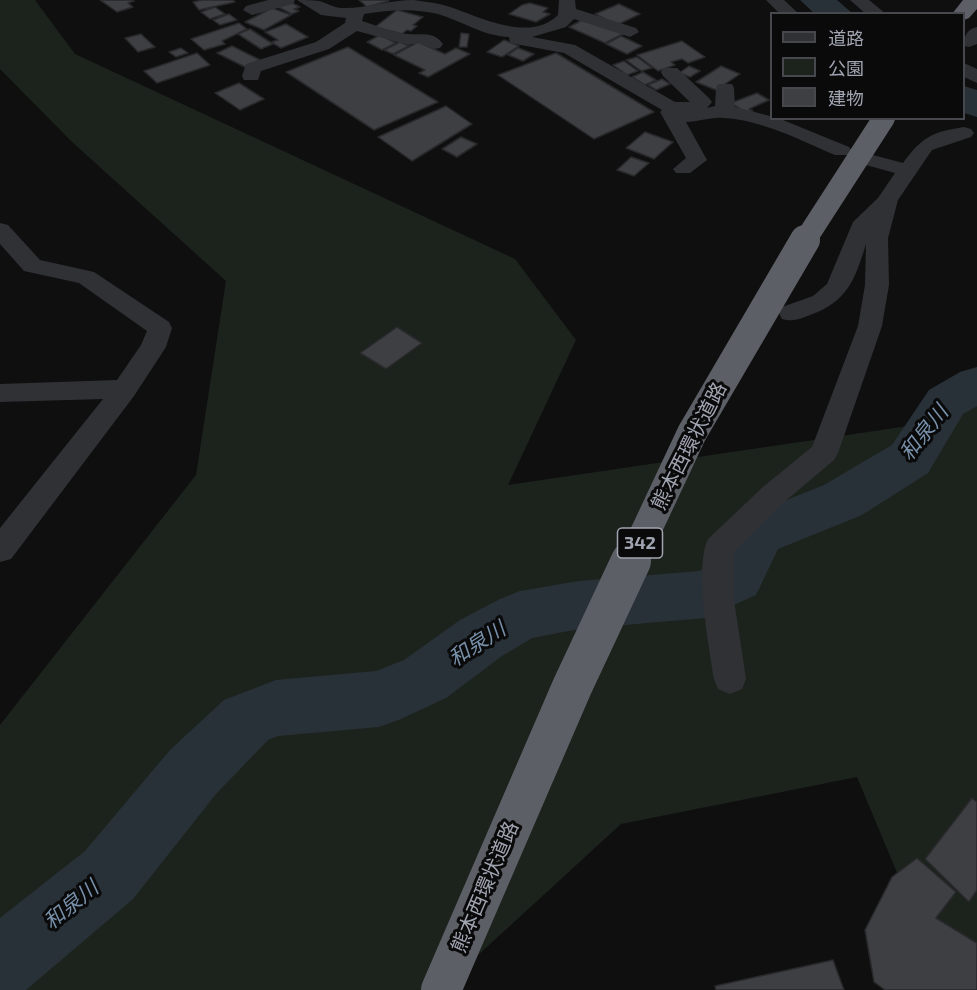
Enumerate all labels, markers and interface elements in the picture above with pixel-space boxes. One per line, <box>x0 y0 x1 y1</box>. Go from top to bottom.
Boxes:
legend <box>770 12 965 120</box>
text: 道路 <box>828 27 864 49</box>
text: 公園 <box>828 57 864 79</box>
text: 建物 <box>828 87 864 109</box>
street label: 熊本西環状道路 <box>647 378 731 514</box>
water label: 和泉川 <box>895 400 953 466</box>
road number: 342 <box>618 528 662 558</box>
water label: 和泉川 <box>444 616 510 672</box>
street label: 熊本西環状道路 <box>447 818 523 956</box>
water label: 和泉川 <box>39 875 103 935</box>

